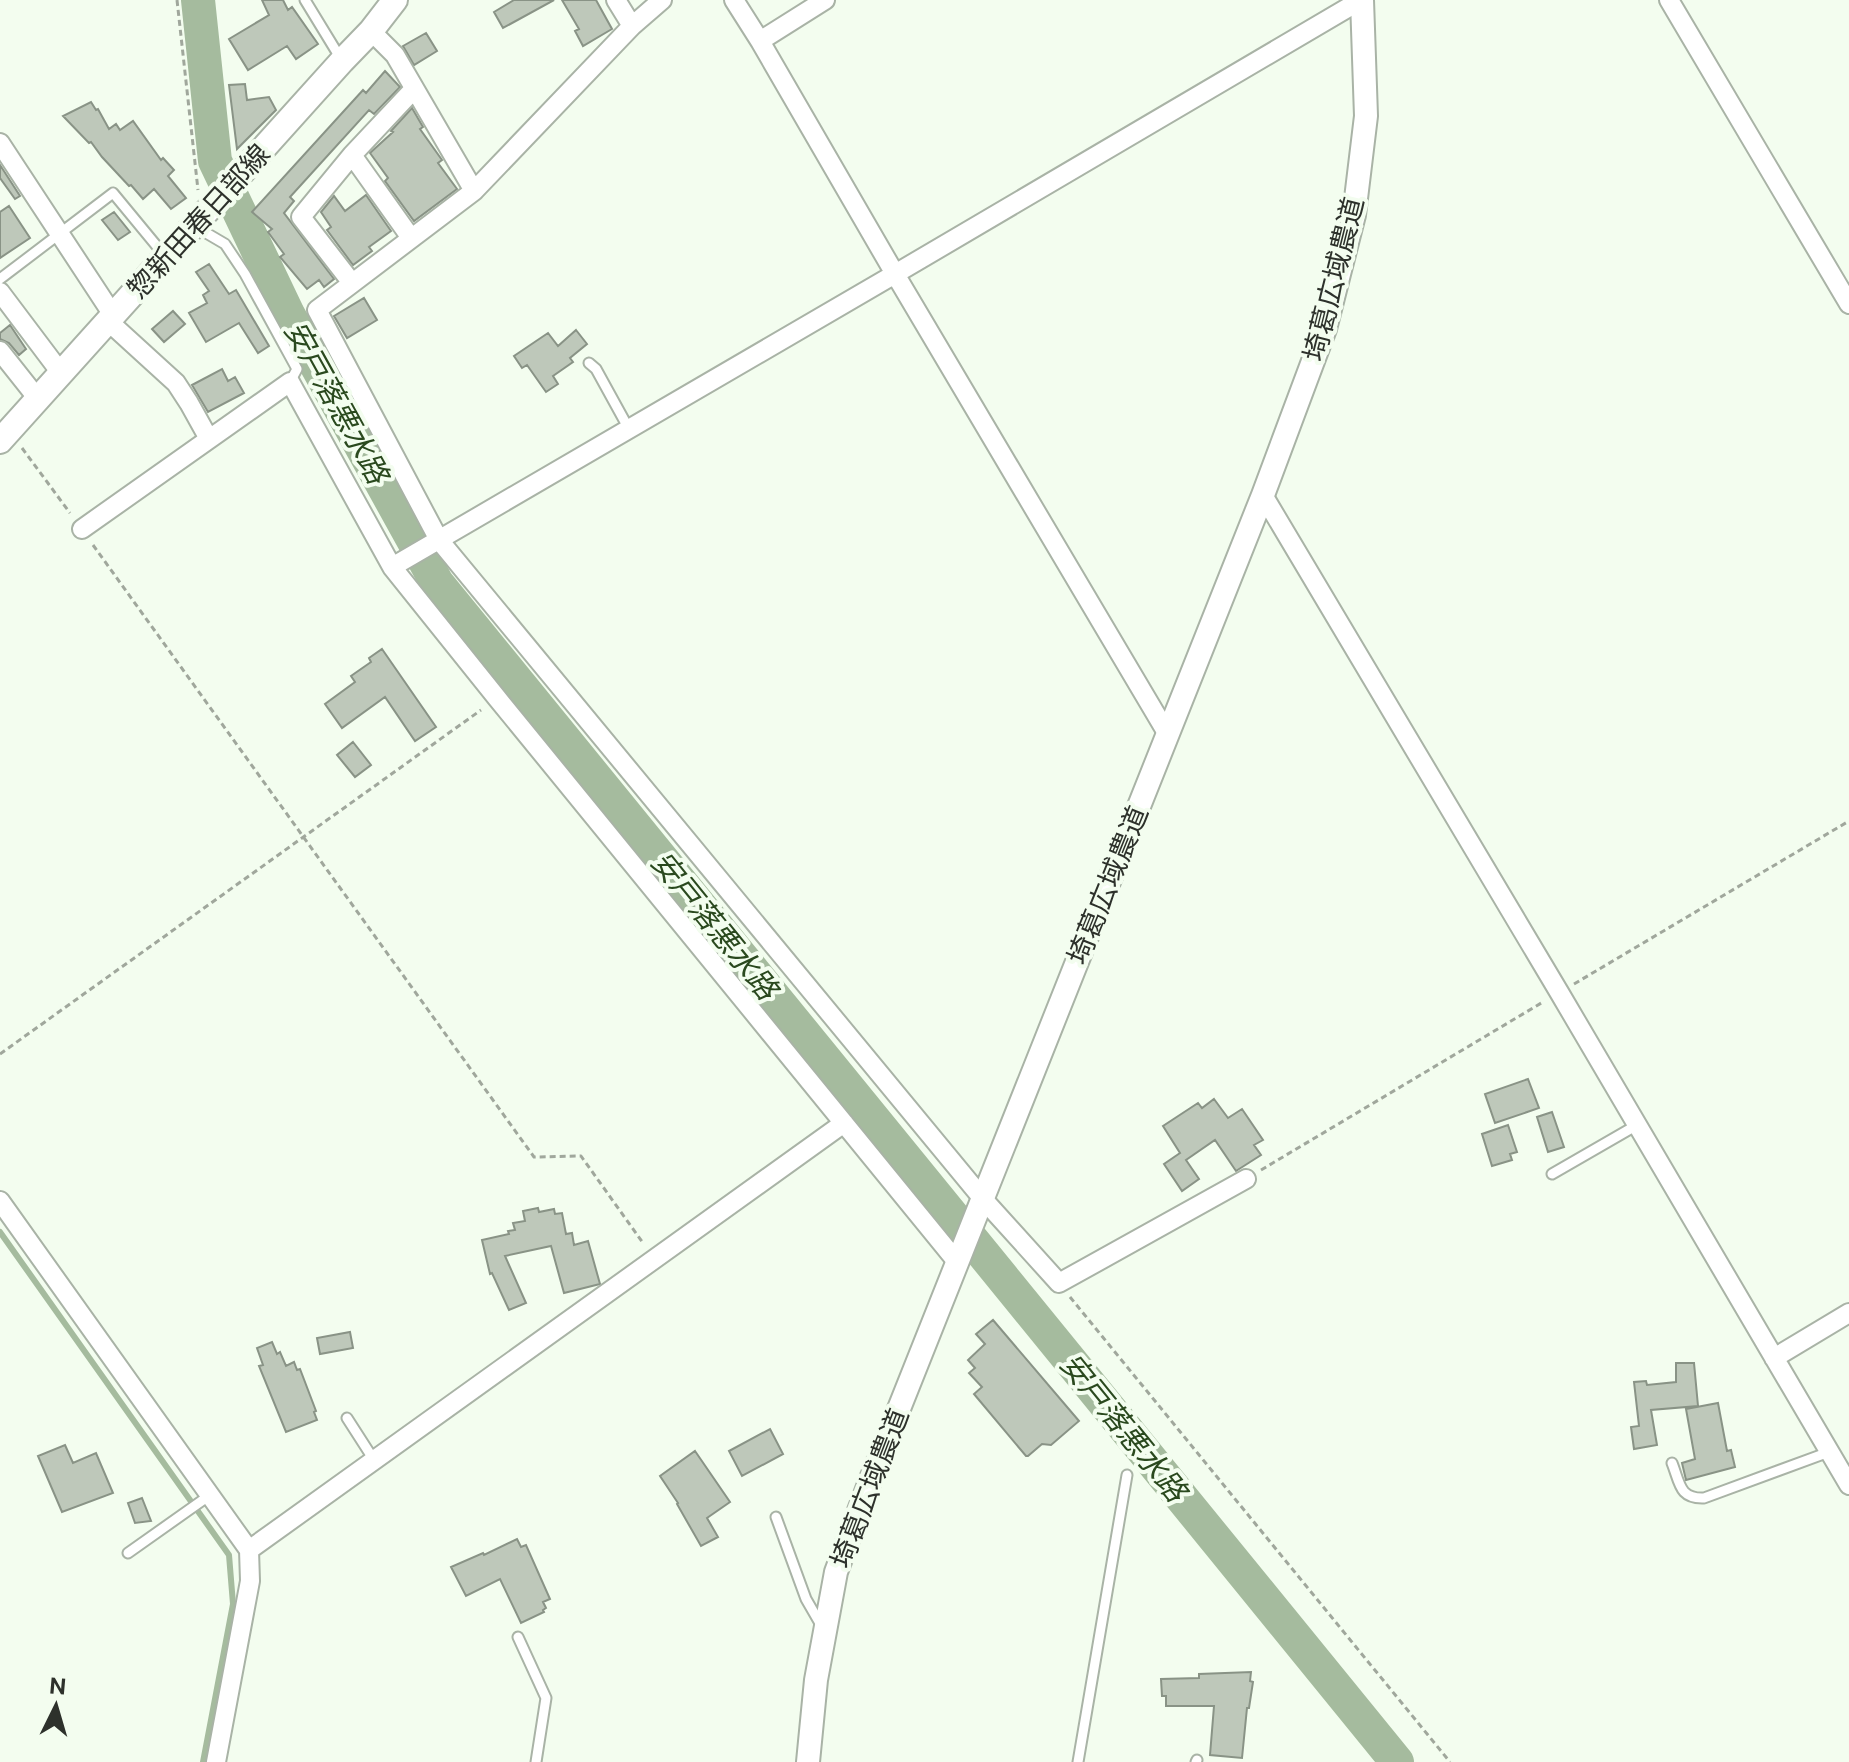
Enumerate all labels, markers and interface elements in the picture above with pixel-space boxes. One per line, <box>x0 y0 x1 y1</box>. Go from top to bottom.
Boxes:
street label: 惣新田春日部線 <box>120 137 276 305</box>
street label: 埼葛広域農道 <box>1297 193 1369 365</box>
water label: 安戸落悪水路 <box>278 315 398 492</box>
street label: 埼葛広域農道 <box>1060 801 1154 969</box>
water label: 安戸落悪水路 <box>644 844 788 1009</box>
water label: 安戸落悪水路 <box>1053 1346 1197 1511</box>
street label: 埼葛広域農道 <box>823 1404 915 1572</box>
north arrow <box>16 1666 96 1746</box>
text: N <box>48 1672 67 1700</box>

